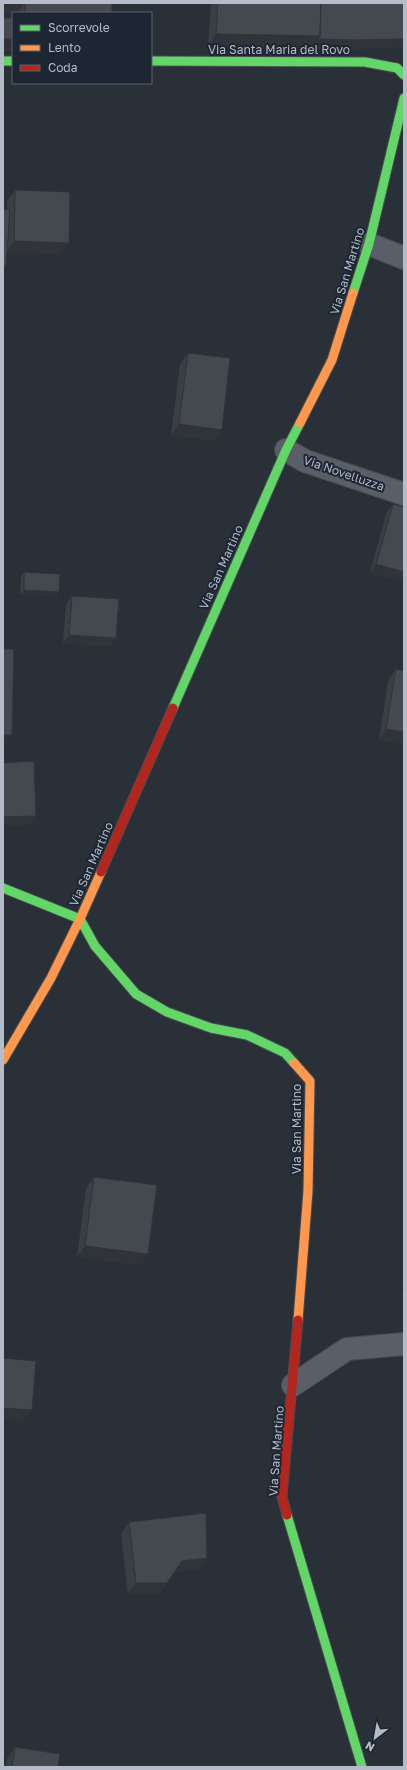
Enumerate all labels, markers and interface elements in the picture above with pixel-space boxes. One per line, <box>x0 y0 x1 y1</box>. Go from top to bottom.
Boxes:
legend <box>12 12 152 84</box>
text: Scorrevole <box>48 20 110 35</box>
text: Lento <box>48 40 81 55</box>
street label: Via Santa Maria del Rovo <box>208 42 350 57</box>
text: Coda <box>48 60 78 75</box>
street label: Via San Martino <box>327 226 367 316</box>
street label: Via Novelluzza <box>302 452 386 494</box>
street label: Via San Martino <box>196 523 246 611</box>
street label: Via San Martino <box>66 820 116 908</box>
street label: Via San Martino <box>289 1084 304 1174</box>
street label: Via San Martino <box>265 1405 287 1497</box>
north arrow <box>355 1718 395 1758</box>
text: N <box>363 1739 377 1755</box>

